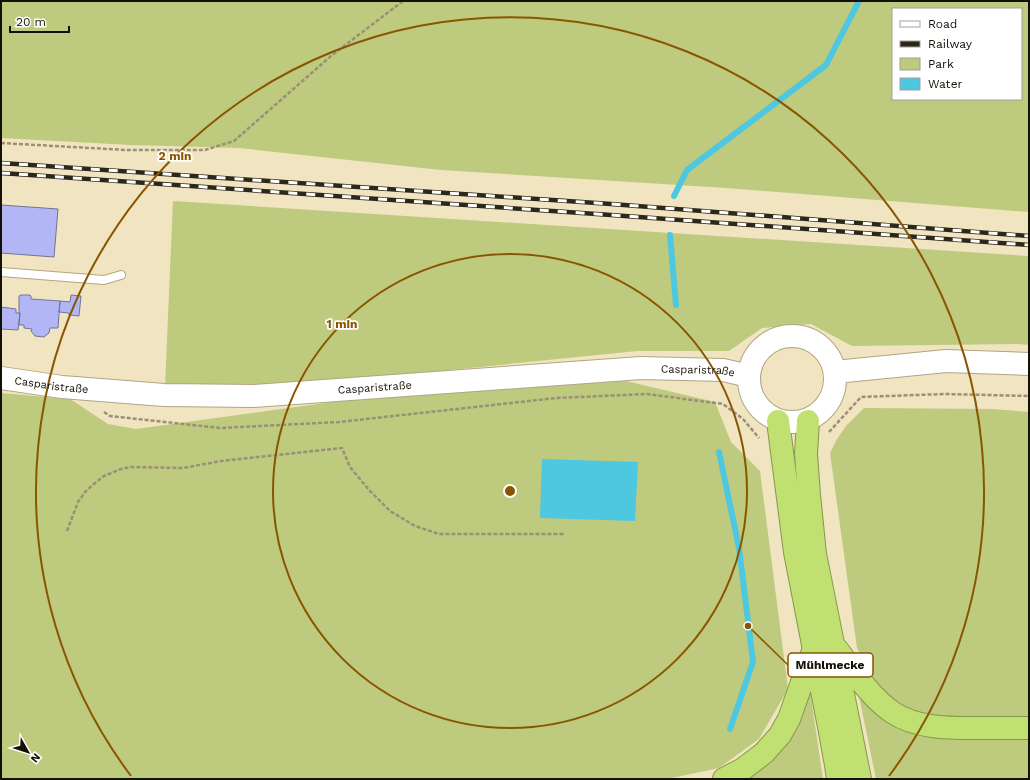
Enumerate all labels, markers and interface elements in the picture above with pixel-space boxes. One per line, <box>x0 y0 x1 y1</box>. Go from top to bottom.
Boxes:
scale bar <box>10 8 69 34</box>
legend <box>892 8 1022 100</box>
text: 20 m <box>16 15 46 29</box>
text: Road <box>928 17 957 31</box>
text: Railway <box>928 37 973 51</box>
text: Park <box>928 57 954 71</box>
text: Water <box>928 77 963 91</box>
text: 2 min <box>159 149 191 163</box>
text: 1 min <box>327 317 357 331</box>
street label: Casparistraße <box>661 362 736 379</box>
street label: Casparistraße <box>14 374 89 396</box>
street label: Casparistraße <box>337 378 412 396</box>
centre of rings <box>503 484 517 498</box>
callout: Mühlmecke <box>788 653 873 677</box>
text: Mühlmecke <box>796 658 864 672</box>
north arrow <box>8 732 48 772</box>
text: N <box>28 751 43 765</box>

